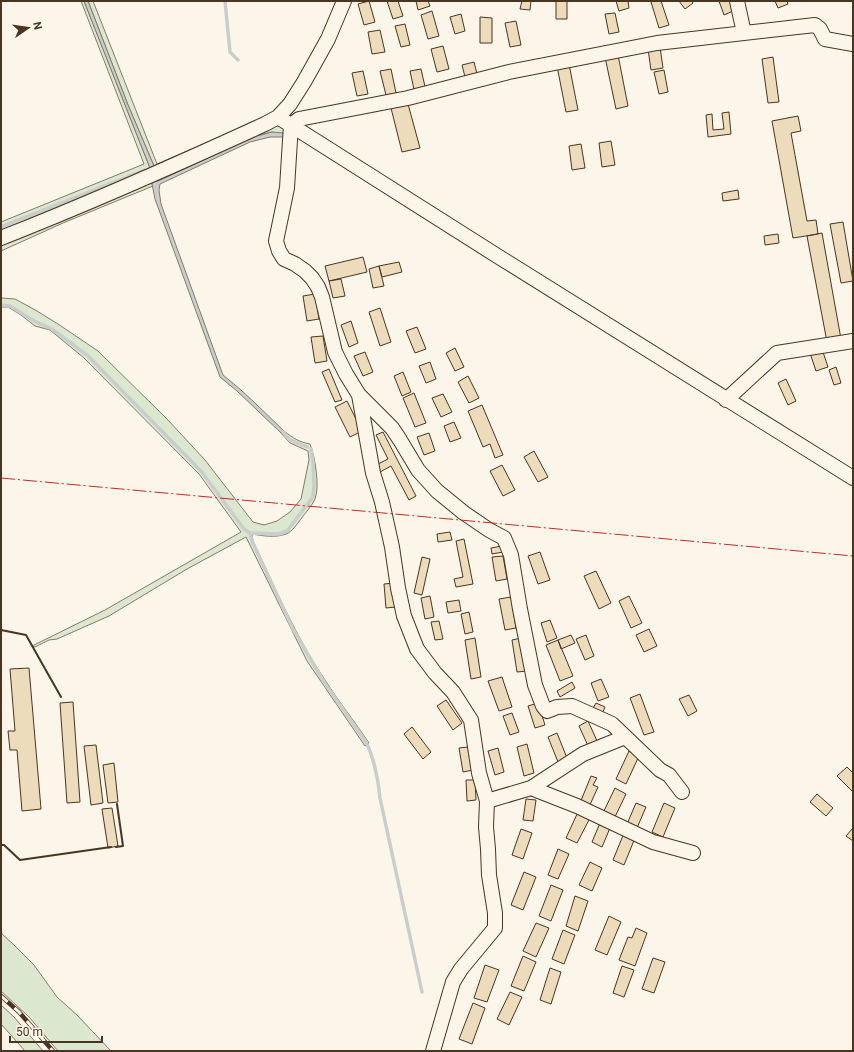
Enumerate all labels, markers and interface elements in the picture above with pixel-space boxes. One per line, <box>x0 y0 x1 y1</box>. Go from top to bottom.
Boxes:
north arrow <box>8 8 48 48</box>
text: N <box>30 21 45 31</box>
scale bar <box>10 1018 102 1044</box>
text: 50 m <box>16 1025 43 1039</box>

